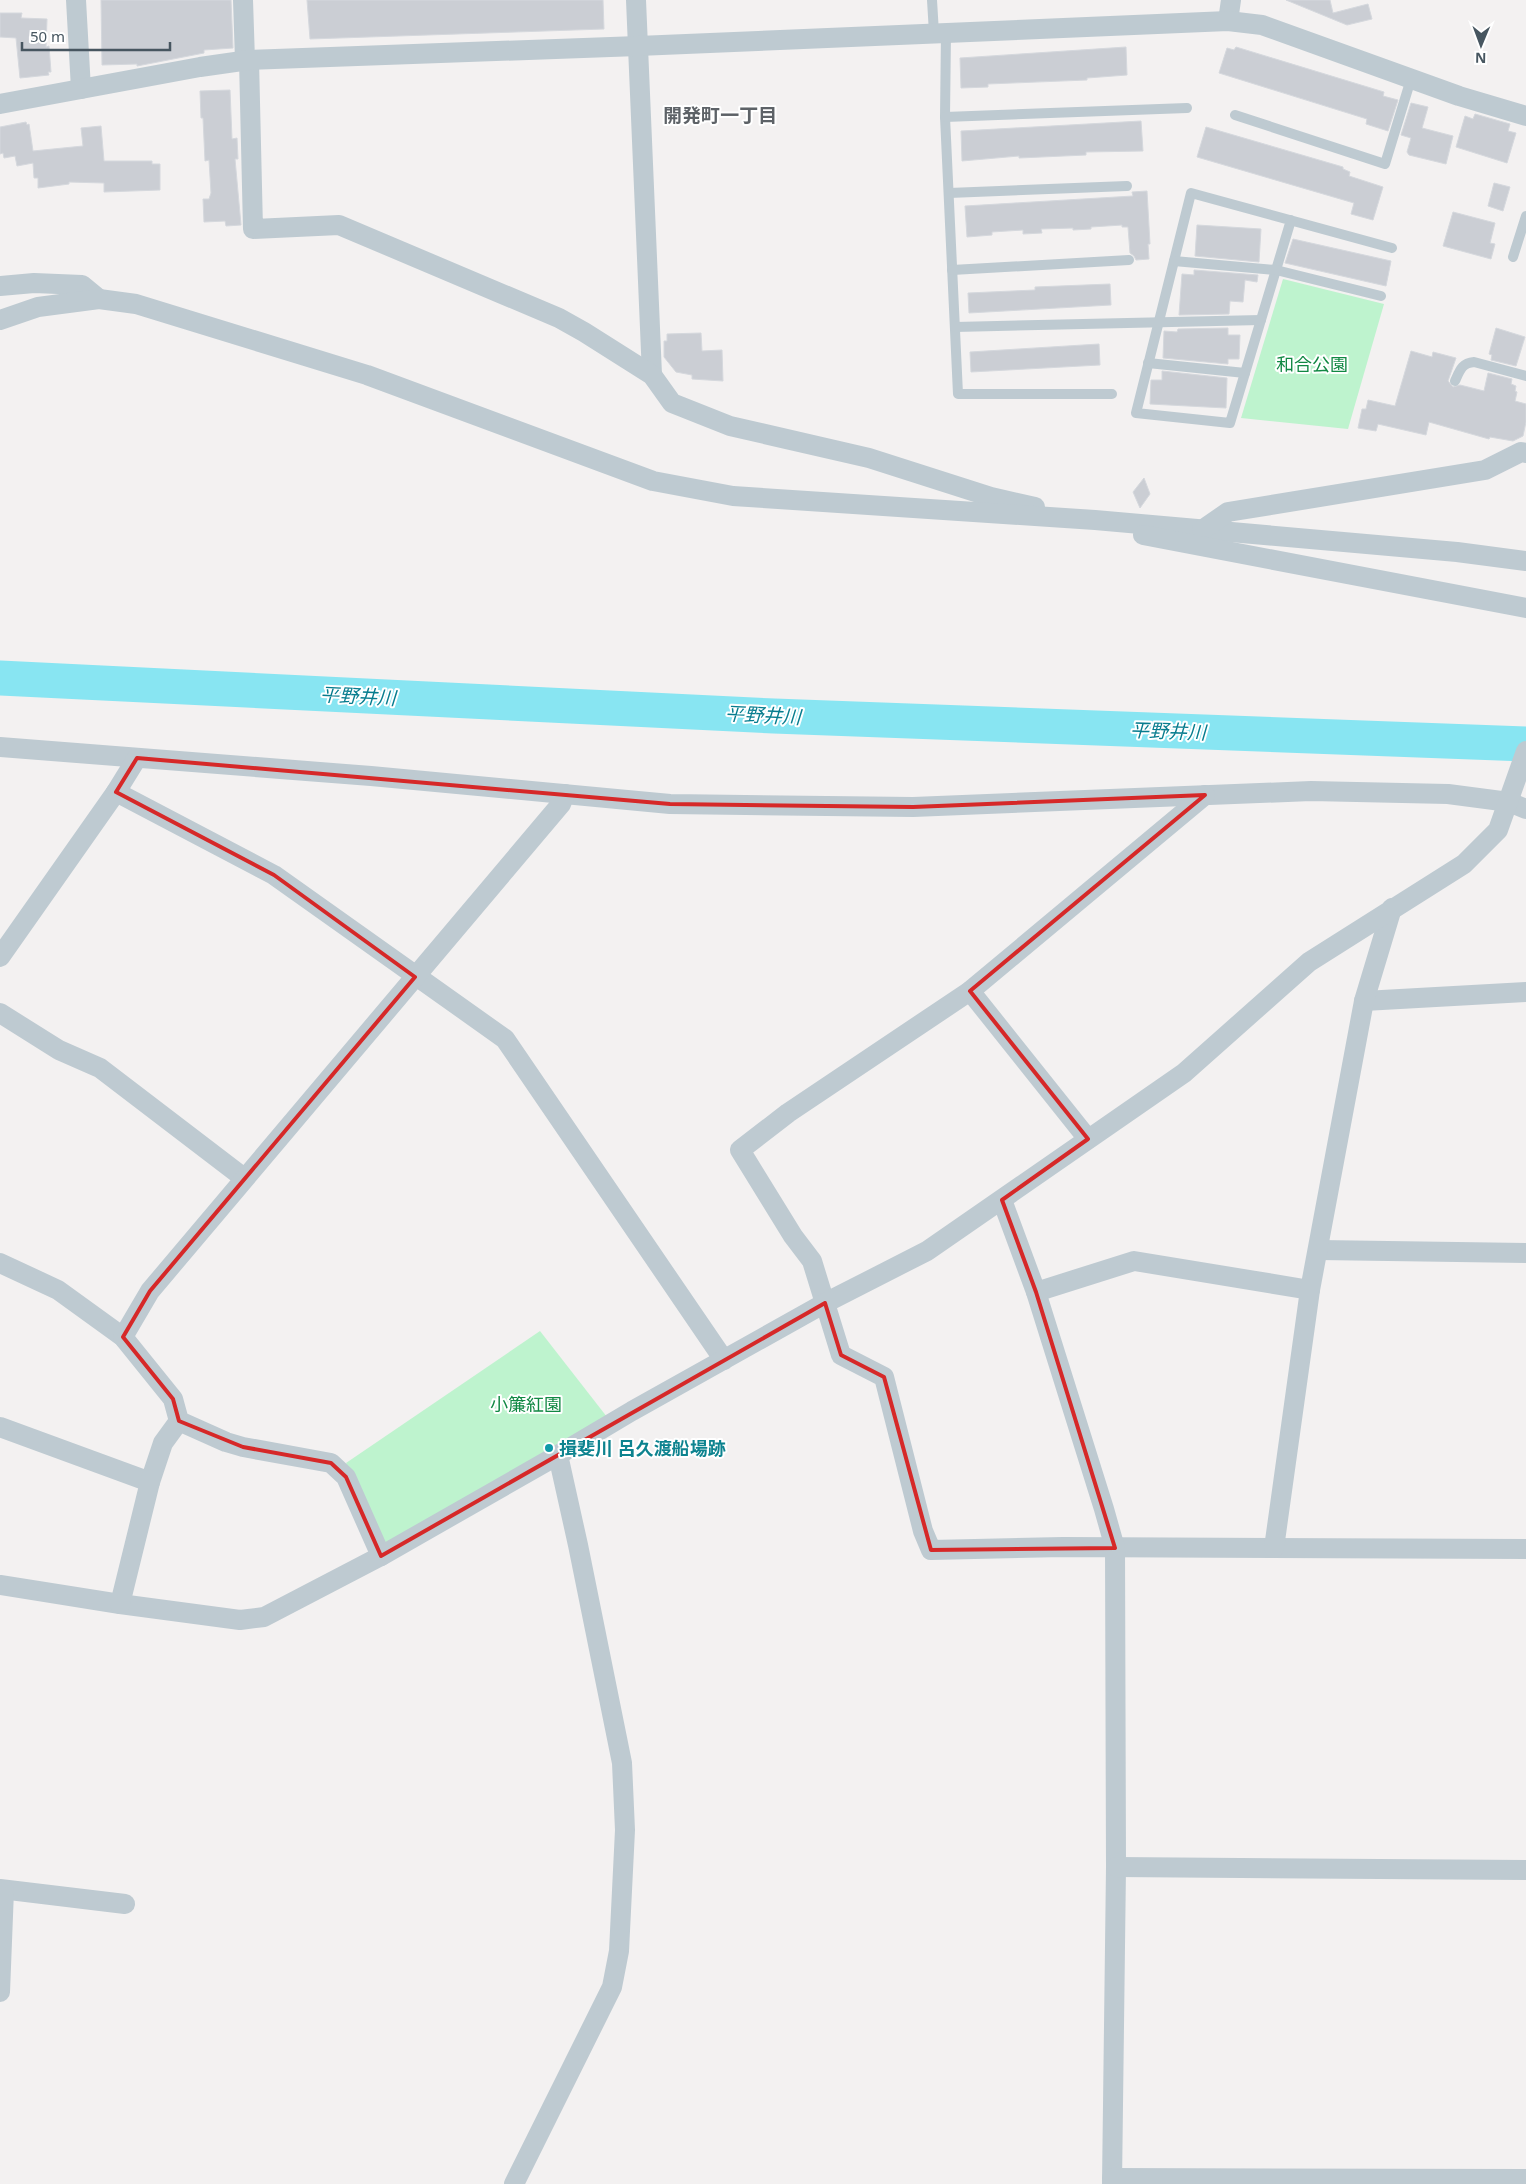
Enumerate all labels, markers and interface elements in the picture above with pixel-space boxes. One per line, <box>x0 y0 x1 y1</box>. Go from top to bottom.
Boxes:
scale bar <box>22 20 170 52</box>
north arrow <box>1456 20 1506 70</box>
text: 50 m <box>30 26 65 46</box>
text: N <box>1475 49 1487 68</box>
district label: 開発町一丁目 <box>663 102 777 128</box>
park label: 和合公園 <box>1276 352 1348 376</box>
water label: 平野井川 <box>319 681 399 711</box>
water label: 平野井川 <box>724 700 804 730</box>
water label: 平野井川 <box>1130 717 1208 745</box>
park label: 小簾紅園 <box>490 1392 562 1416</box>
place label: 揖斐川 呂久渡船場跡 <box>559 1436 726 1460</box>
marker: 揖斐川 呂久渡船場跡 <box>543 1442 555 1454</box>

